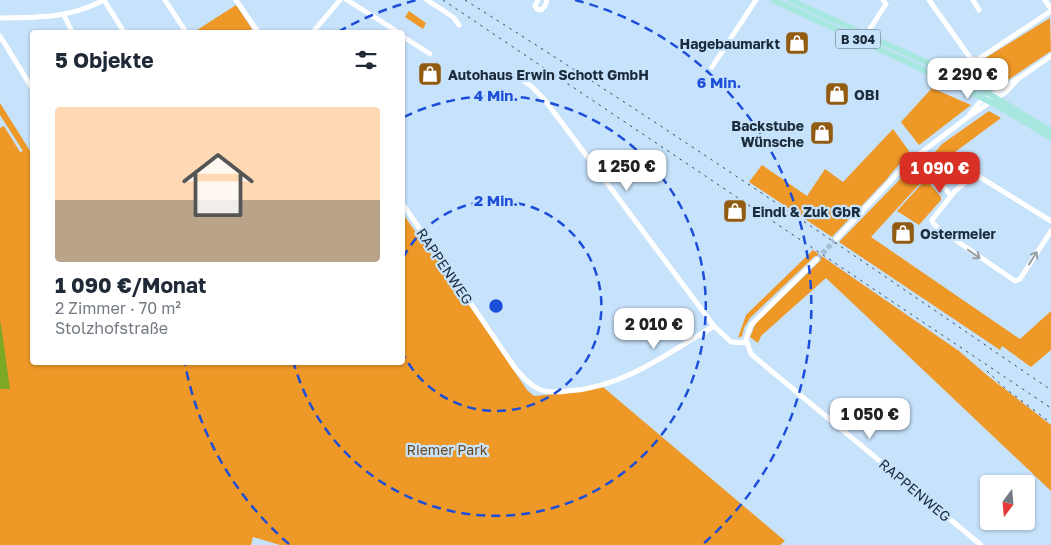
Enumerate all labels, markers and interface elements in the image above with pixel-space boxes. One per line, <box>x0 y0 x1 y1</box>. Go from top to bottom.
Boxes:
shop icon: Hagebaumarkt <box>784 30 810 56</box>
road number: B 304 <box>836 30 880 48</box>
place label: Hagebaumarkt <box>680 35 780 52</box>
icon: filters <box>352 46 380 74</box>
text: 5 Objekte <box>55 47 154 73</box>
pin: 2 290 € <box>922 58 1014 100</box>
shop icon: Autohaus Erwin Schott GmbH <box>417 61 443 87</box>
text: 2 290 € <box>938 64 998 84</box>
place label: Autohaus Erwin Schott GmbH <box>448 66 649 83</box>
text: 6 Min. <box>697 73 741 91</box>
shop icon: OBI <box>824 81 850 107</box>
text: 4 Min. <box>474 86 518 104</box>
place label: OBI <box>854 86 879 103</box>
place label: Backstube Wünsche <box>731 117 804 150</box>
shop icon: Backstube Wünsche <box>809 120 835 146</box>
icon: home <box>173 140 263 230</box>
pin: 1 250 € <box>581 150 673 192</box>
pin: 1 090 € <box>894 152 986 194</box>
text: 1 250 € <box>598 156 656 176</box>
text: 1 090 € <box>911 158 969 178</box>
text: 2 Min. <box>474 191 518 209</box>
shop icon: Eindl & Zuk GbR <box>722 198 748 224</box>
place label: Eindl & Zuk GbR <box>752 203 861 220</box>
shop icon: Ostermeier <box>890 220 916 246</box>
street label: RAPPENWEG <box>413 225 477 307</box>
place label: Ostermeier <box>920 225 996 242</box>
one-way arrow <box>967 249 981 259</box>
one-way arrow <box>1029 252 1039 266</box>
text: 1 090 €/Monat <box>55 272 206 298</box>
centre of rings <box>487 297 505 315</box>
text: 2 Zimmer · 70 m² <box>55 298 181 318</box>
pin: 2 010 € <box>608 308 700 350</box>
text: 2 010 € <box>625 314 683 334</box>
text: Stolzhofstraße <box>55 318 168 338</box>
pin: 1 050 € <box>824 398 916 440</box>
text: 1 050 € <box>841 404 899 424</box>
park label: Riemer Park <box>406 441 488 458</box>
street label: RAPPENWEG <box>876 455 954 525</box>
north arrow <box>980 475 1035 530</box>
map controls <box>980 475 1035 530</box>

